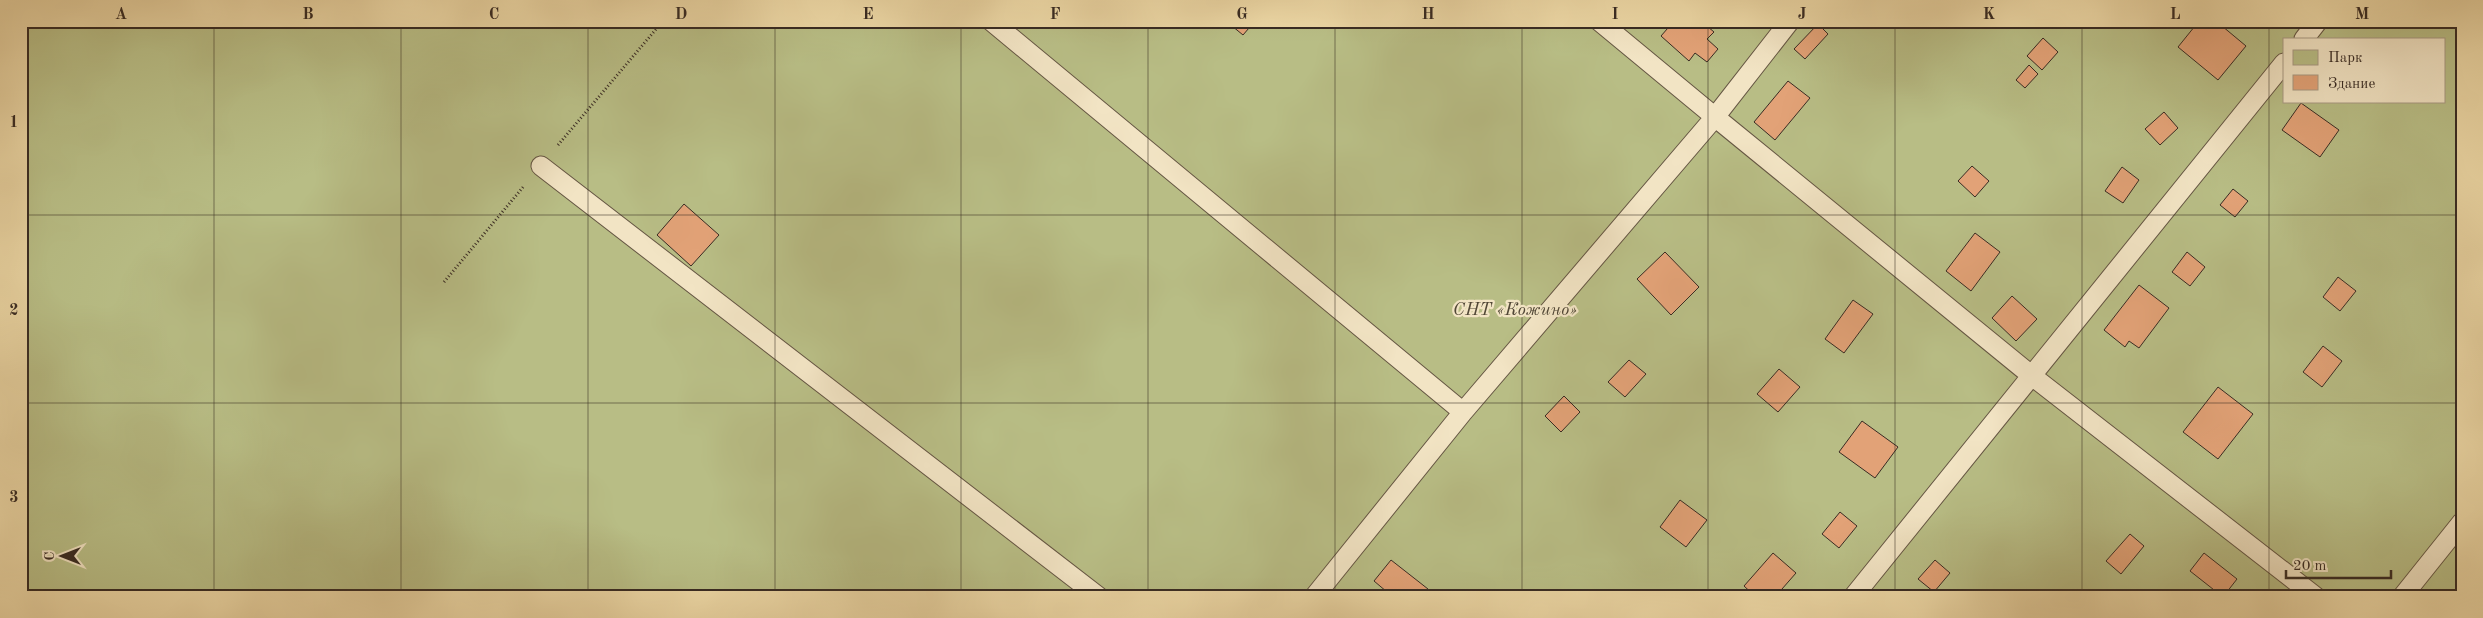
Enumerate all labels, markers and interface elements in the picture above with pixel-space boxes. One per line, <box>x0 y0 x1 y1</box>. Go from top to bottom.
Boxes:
text: A <box>115 7 127 23</box>
text: B <box>302 7 314 23</box>
text: C <box>489 7 499 23</box>
text: D <box>675 7 687 23</box>
text: E <box>862 7 874 23</box>
text: F <box>1050 7 1061 23</box>
text: G <box>1236 7 1248 23</box>
text: H <box>1421 7 1435 23</box>
text: I <box>1611 7 1619 23</box>
text: J <box>1798 7 1807 23</box>
text: K <box>1983 7 1995 23</box>
text: L <box>2170 7 2181 23</box>
text: M <box>2355 7 2369 23</box>
legend <box>2283 38 2446 102</box>
text: Парк <box>2328 51 2363 66</box>
text: Здание <box>2328 77 2375 92</box>
text: 1 <box>9 115 19 131</box>
park label: СНТ «Кожино» <box>1453 301 1577 319</box>
text: 2 <box>9 303 19 319</box>
text: 3 <box>9 490 19 506</box>
north arrow <box>38 530 88 580</box>
scale bar <box>2286 548 2390 580</box>
text: С <box>43 551 57 561</box>
text: 20 m <box>2293 559 2327 574</box>

